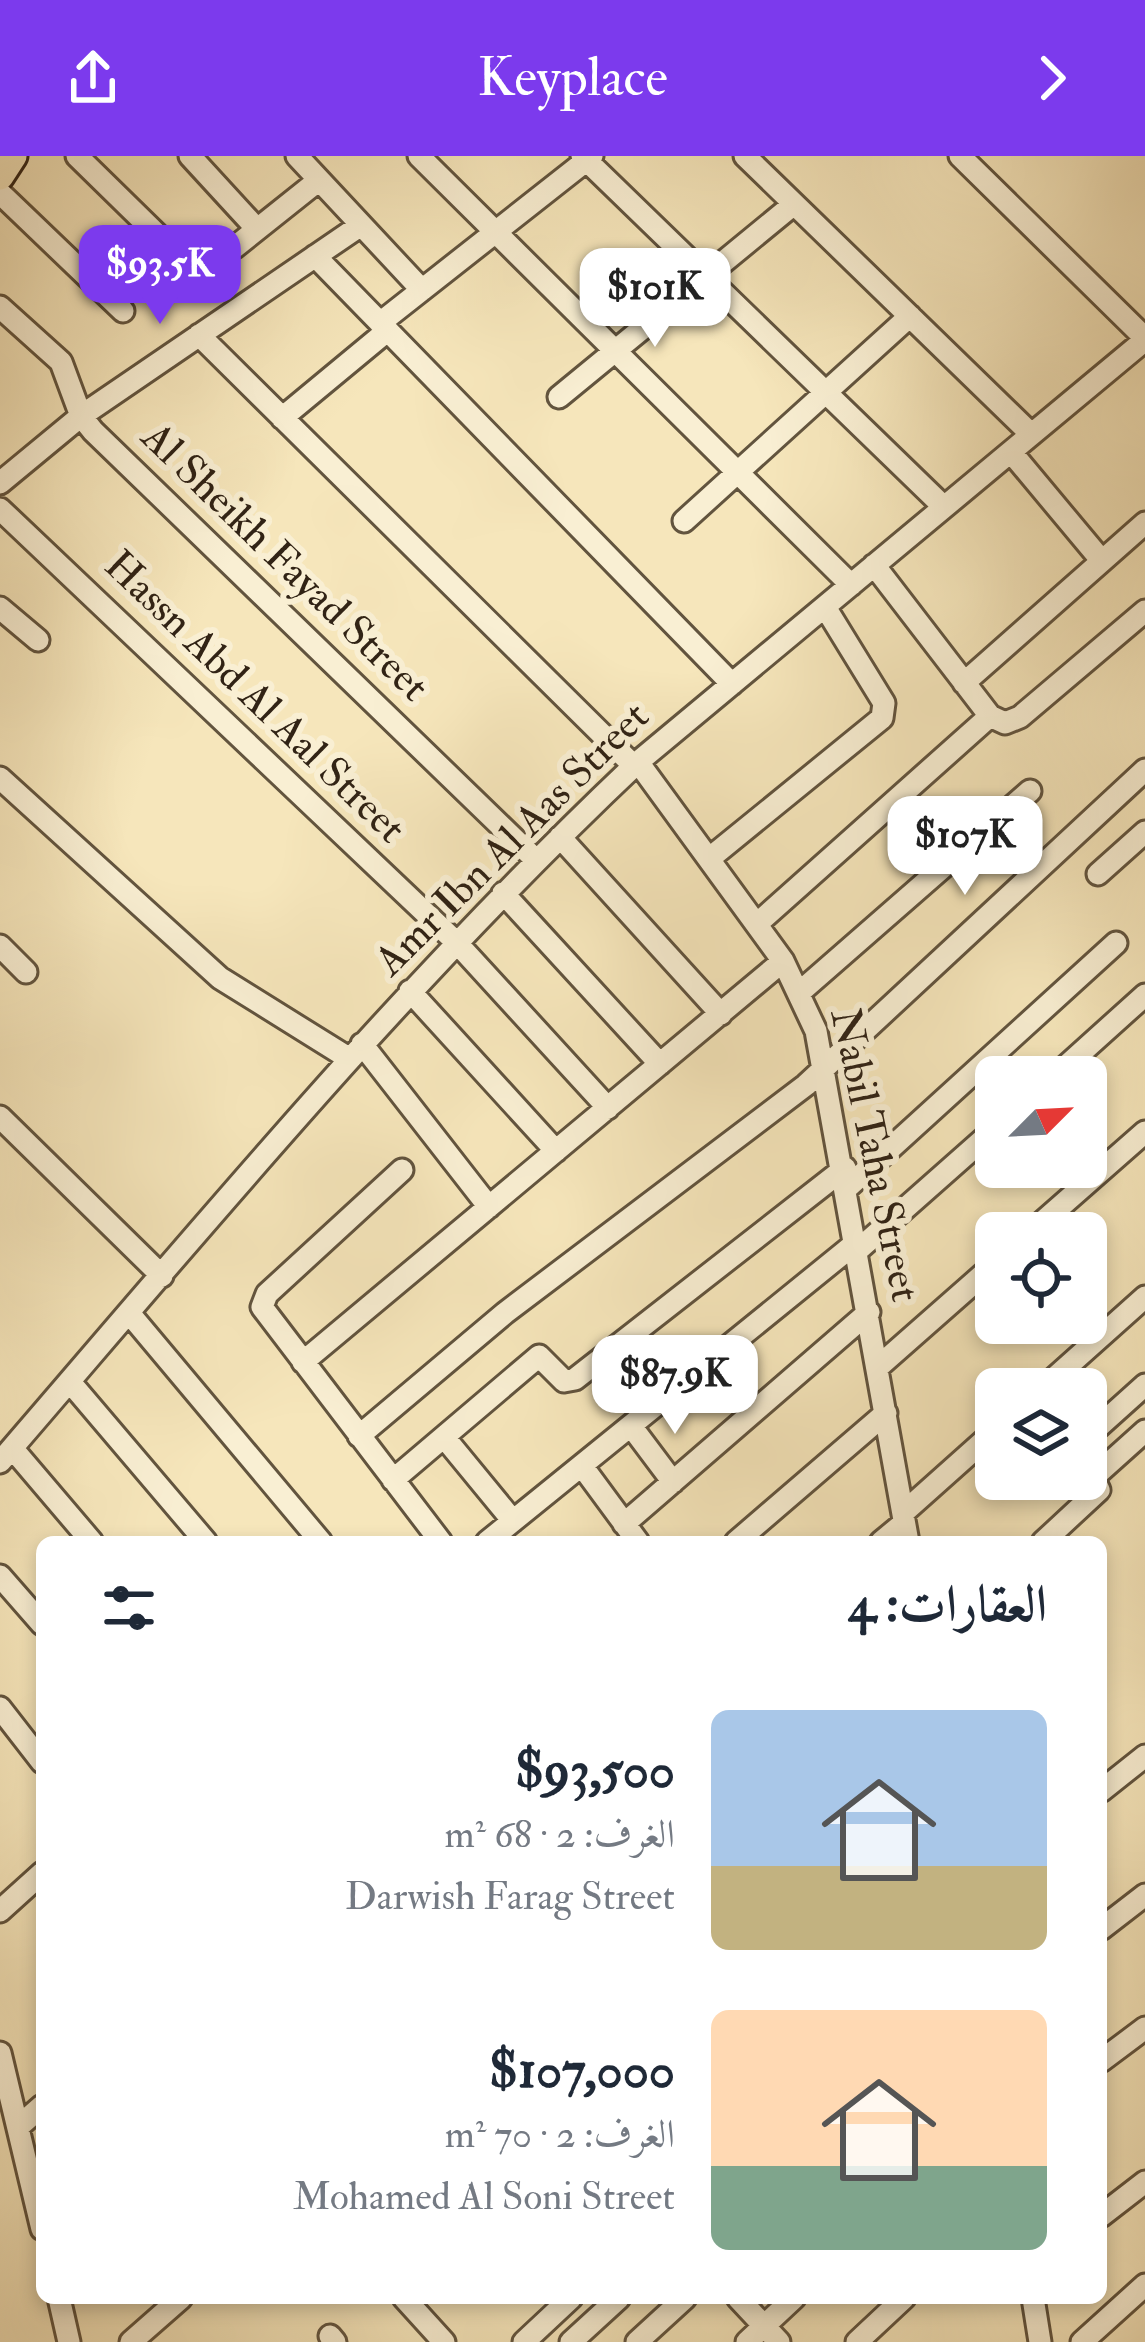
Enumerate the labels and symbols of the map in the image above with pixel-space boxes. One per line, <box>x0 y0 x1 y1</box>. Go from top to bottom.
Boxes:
pin: $93.5K <box>62 225 258 327</box>
pin: $101K <box>571 248 739 350</box>
street label: Al Sheikh Fayad Street <box>130 411 440 713</box>
street label: Hassn Abd Al Aal Street <box>93 540 417 854</box>
street label: Amr Ibn Al Aas Street <box>363 691 660 988</box>
pin: $107K <box>881 796 1049 898</box>
street label: Nabil Taha Street <box>819 1004 931 1306</box>
north arrow <box>975 1056 1107 1188</box>
pin: $87.9K <box>577 1335 773 1437</box>

